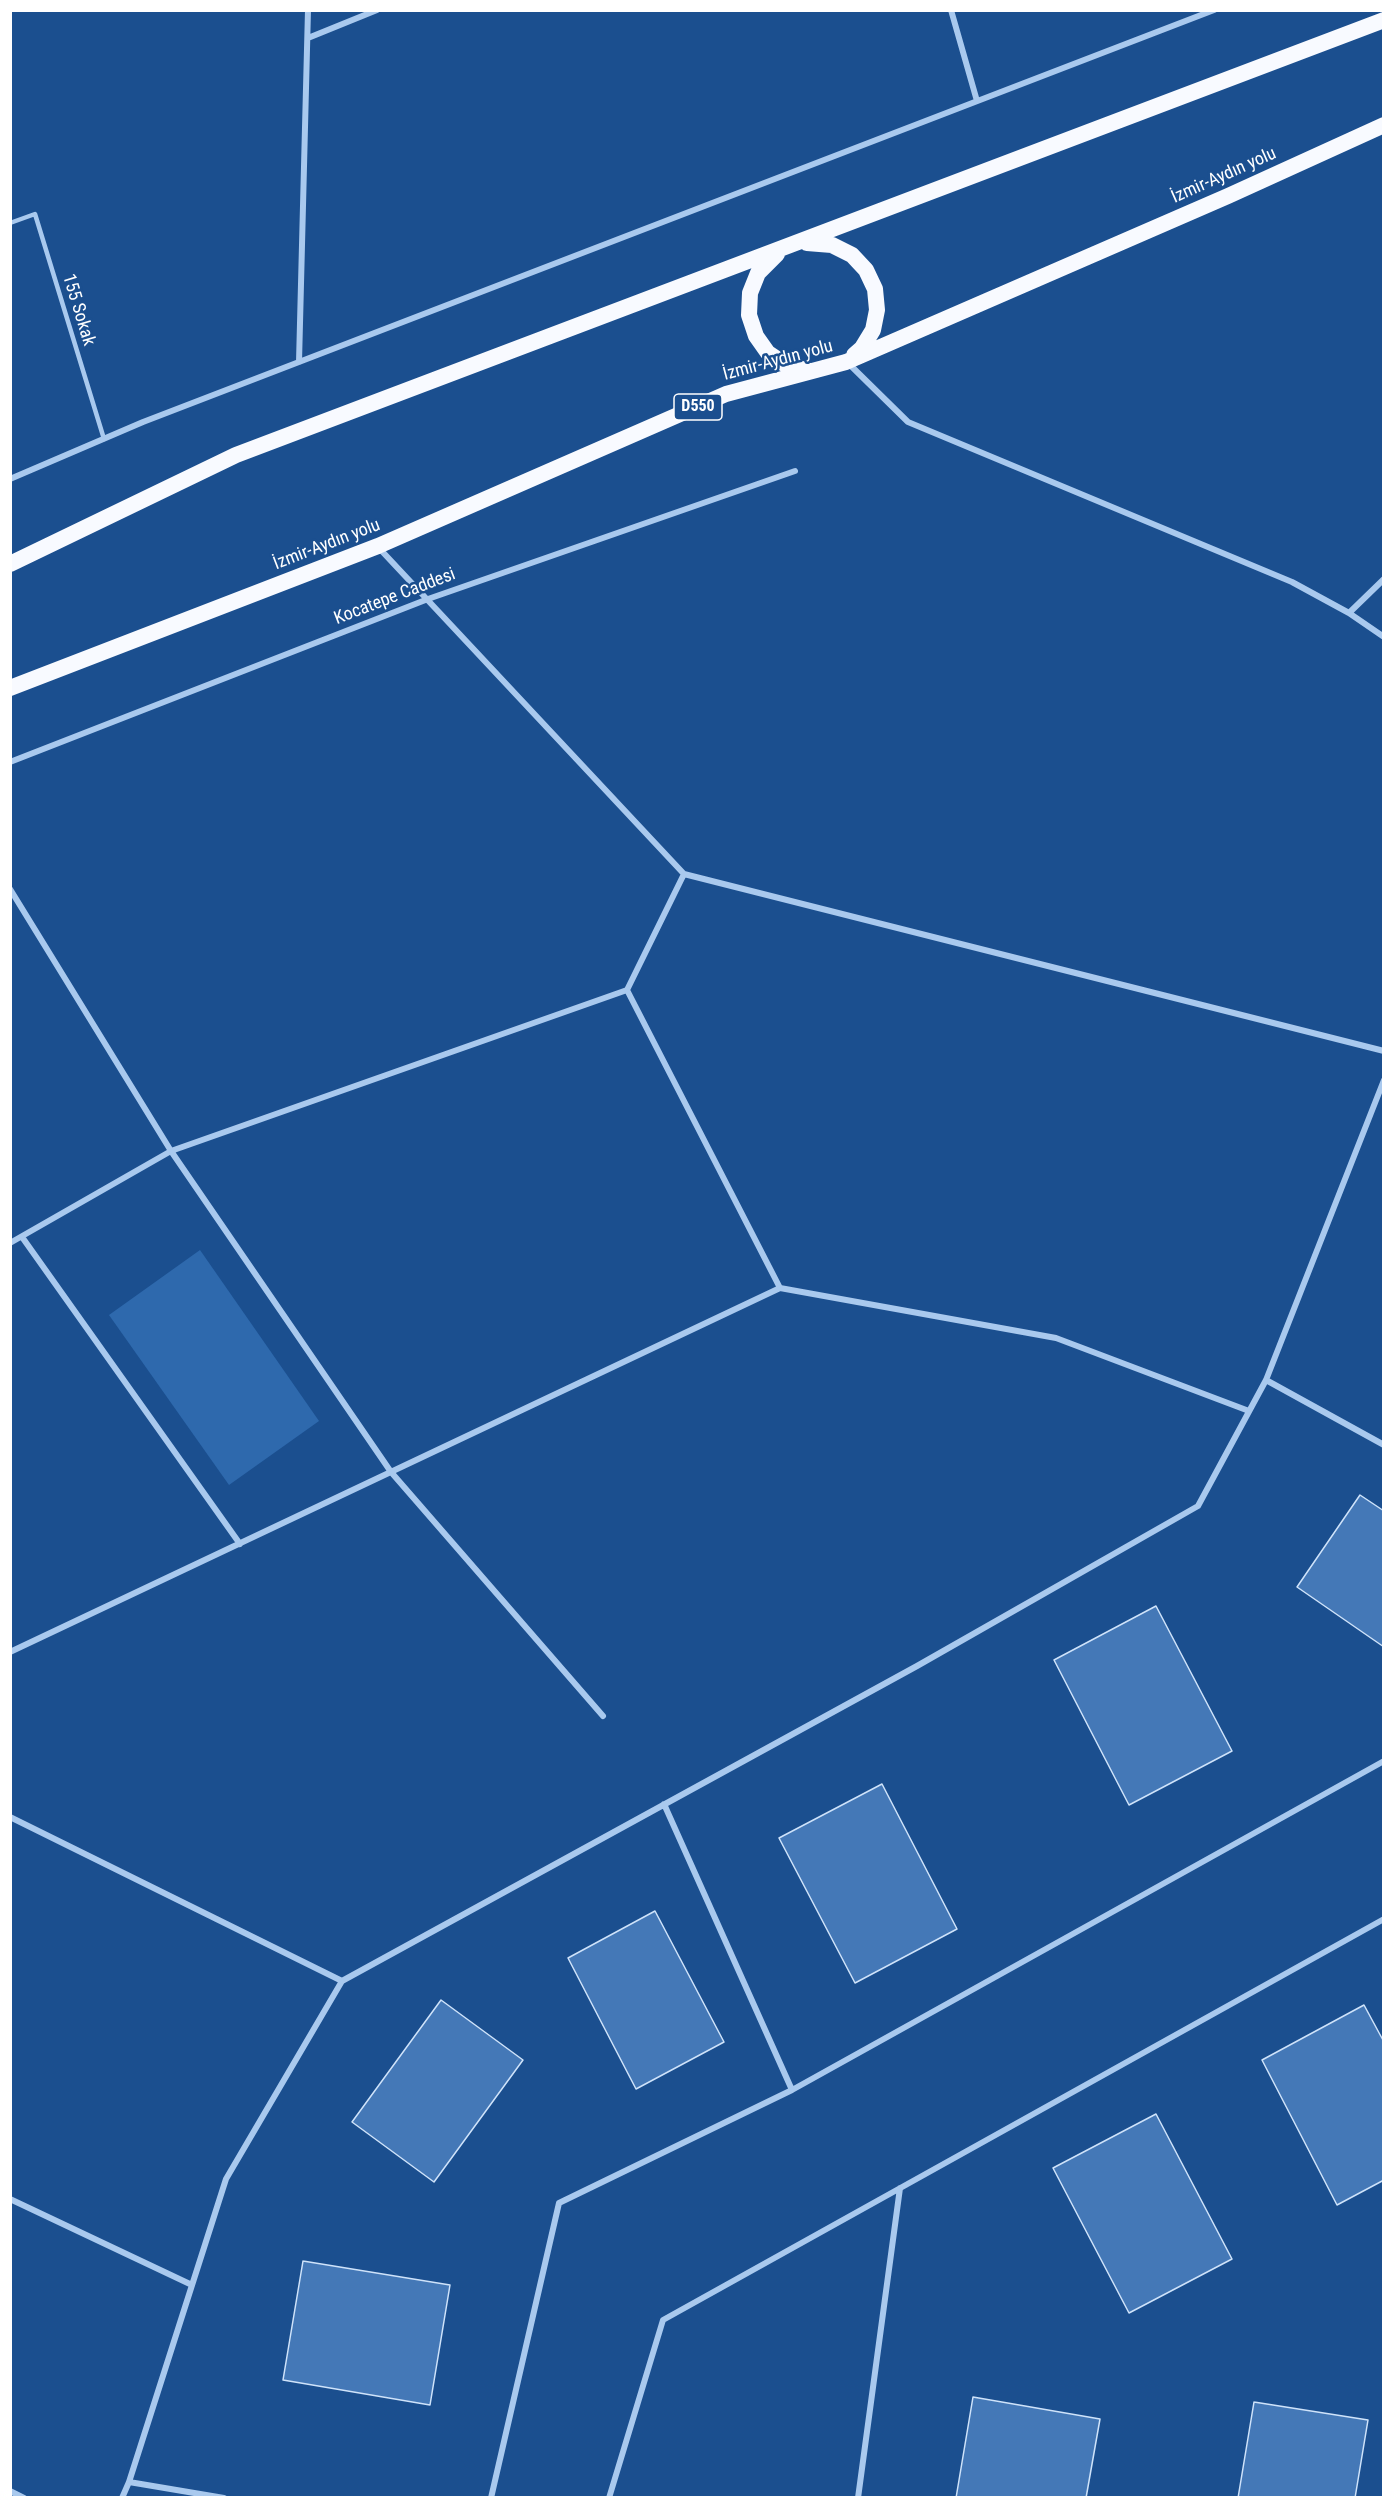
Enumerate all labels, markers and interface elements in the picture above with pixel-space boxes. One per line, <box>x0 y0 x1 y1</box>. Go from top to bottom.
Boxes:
street label: İzmir-Aydın yolu <box>1168 143 1280 209</box>
street label: 155 Sokak <box>57 271 99 349</box>
street label: İzmir-Aydın yolu <box>721 336 835 386</box>
road number: D550 <box>674 394 722 420</box>
street label: İzmir-Aydın yolu <box>271 515 383 575</box>
street label: Kocatepe Caddesi <box>331 564 459 630</box>

